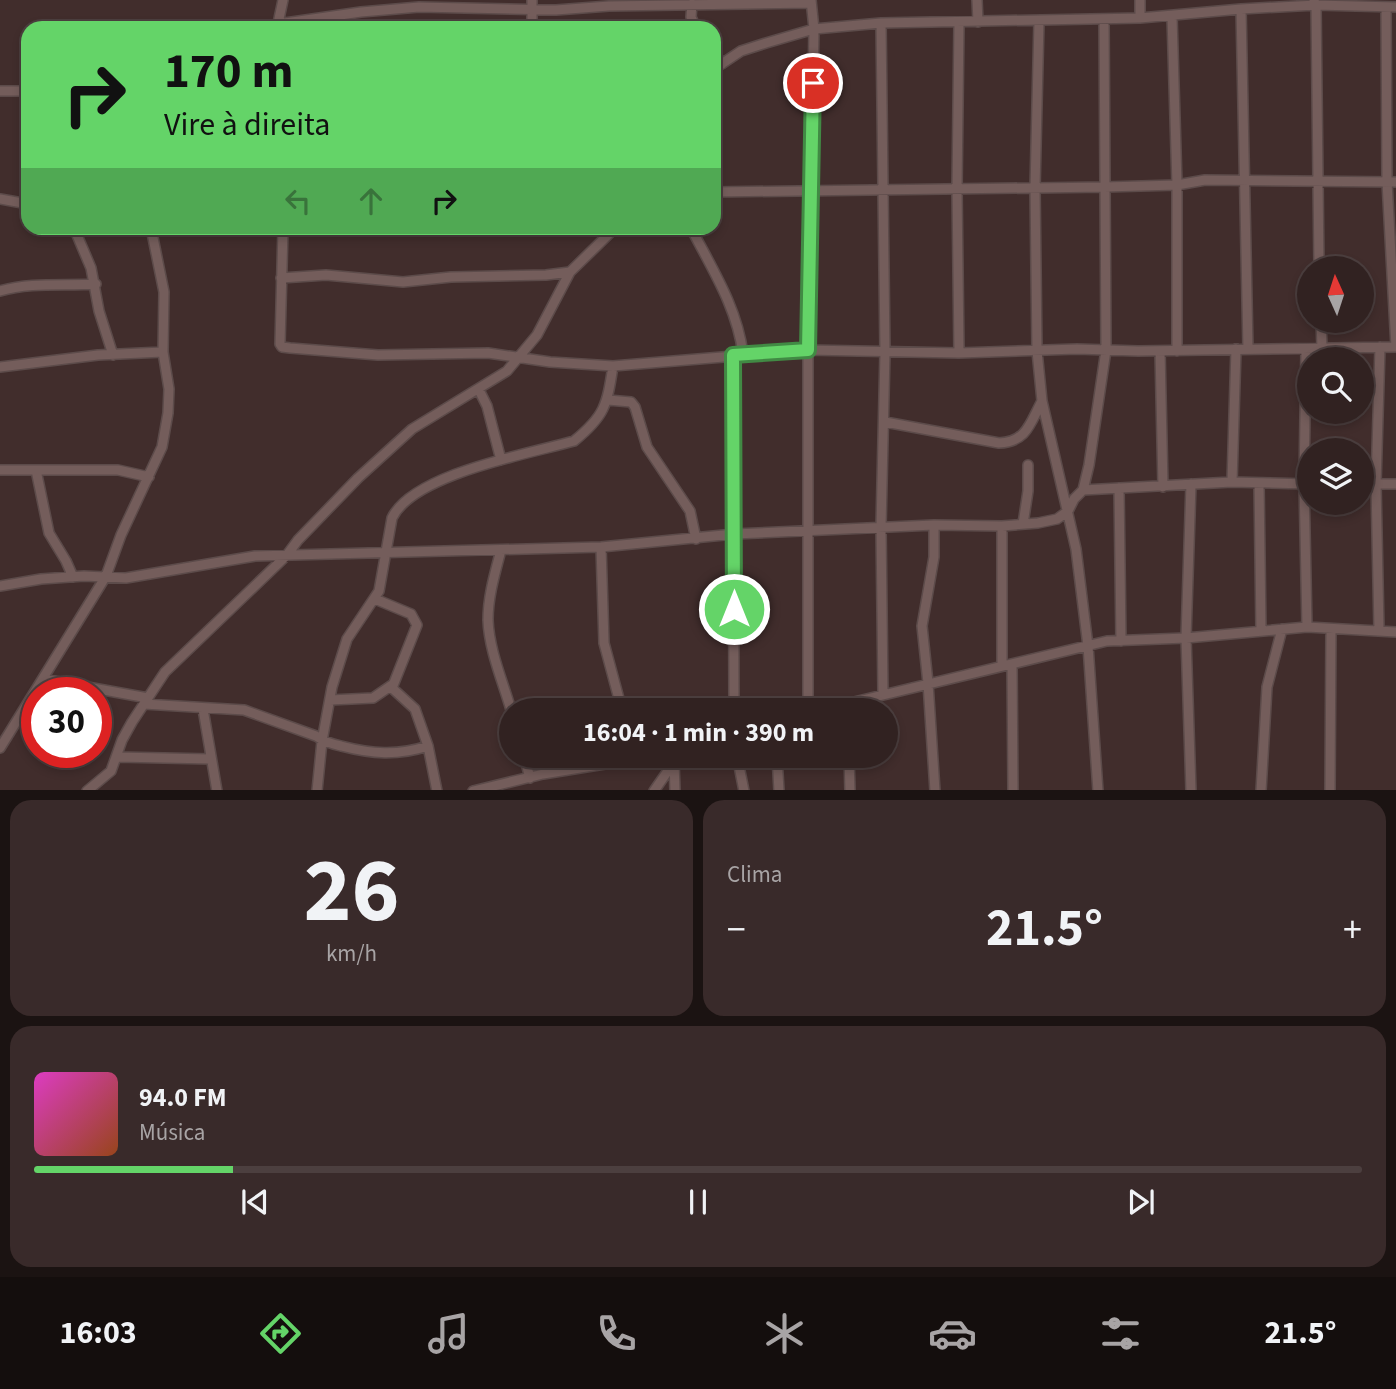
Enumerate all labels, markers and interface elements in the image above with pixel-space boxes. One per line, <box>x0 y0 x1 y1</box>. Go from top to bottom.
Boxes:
text: 170 m <box>164 37 293 107</box>
icon: right <box>49 49 140 140</box>
pin <box>783 53 843 113</box>
icon: arrive <box>794 64 832 102</box>
text: Vire à direita <box>164 102 330 148</box>
icon: left <box>279 182 317 220</box>
icon: ahead <box>352 182 390 220</box>
icon: right <box>425 182 463 220</box>
north arrow <box>1297 256 1374 332</box>
map controls <box>1297 256 1374 515</box>
button: search <box>1297 347 1374 424</box>
button: layers <box>1297 438 1374 515</box>
position arrow <box>697 572 771 646</box>
speed limit sign: 30 <box>21 677 112 768</box>
text: 16:04 · 1 min · 390 m <box>583 714 814 751</box>
text: 26 <box>303 827 400 956</box>
text: Clima <box>727 858 782 891</box>
text: 21.5° <box>986 892 1103 966</box>
text: − <box>727 903 746 957</box>
text: + <box>1343 903 1362 957</box>
text: km/h <box>326 937 377 970</box>
text: 94.0 FM <box>139 1079 227 1116</box>
text: Música <box>139 1116 205 1149</box>
icon: previous <box>236 1183 274 1221</box>
icon: pause <box>679 1183 717 1221</box>
icon: next <box>1122 1183 1160 1221</box>
icon: directions <box>256 1309 305 1358</box>
icon: music <box>424 1309 473 1358</box>
icon: phone <box>592 1309 641 1358</box>
icon: climate <box>760 1309 809 1358</box>
icon: car <box>928 1309 977 1358</box>
icon: filters <box>1096 1309 1145 1358</box>
text: 16:03 <box>60 1310 137 1356</box>
text: 21.5° <box>1264 1310 1336 1356</box>

